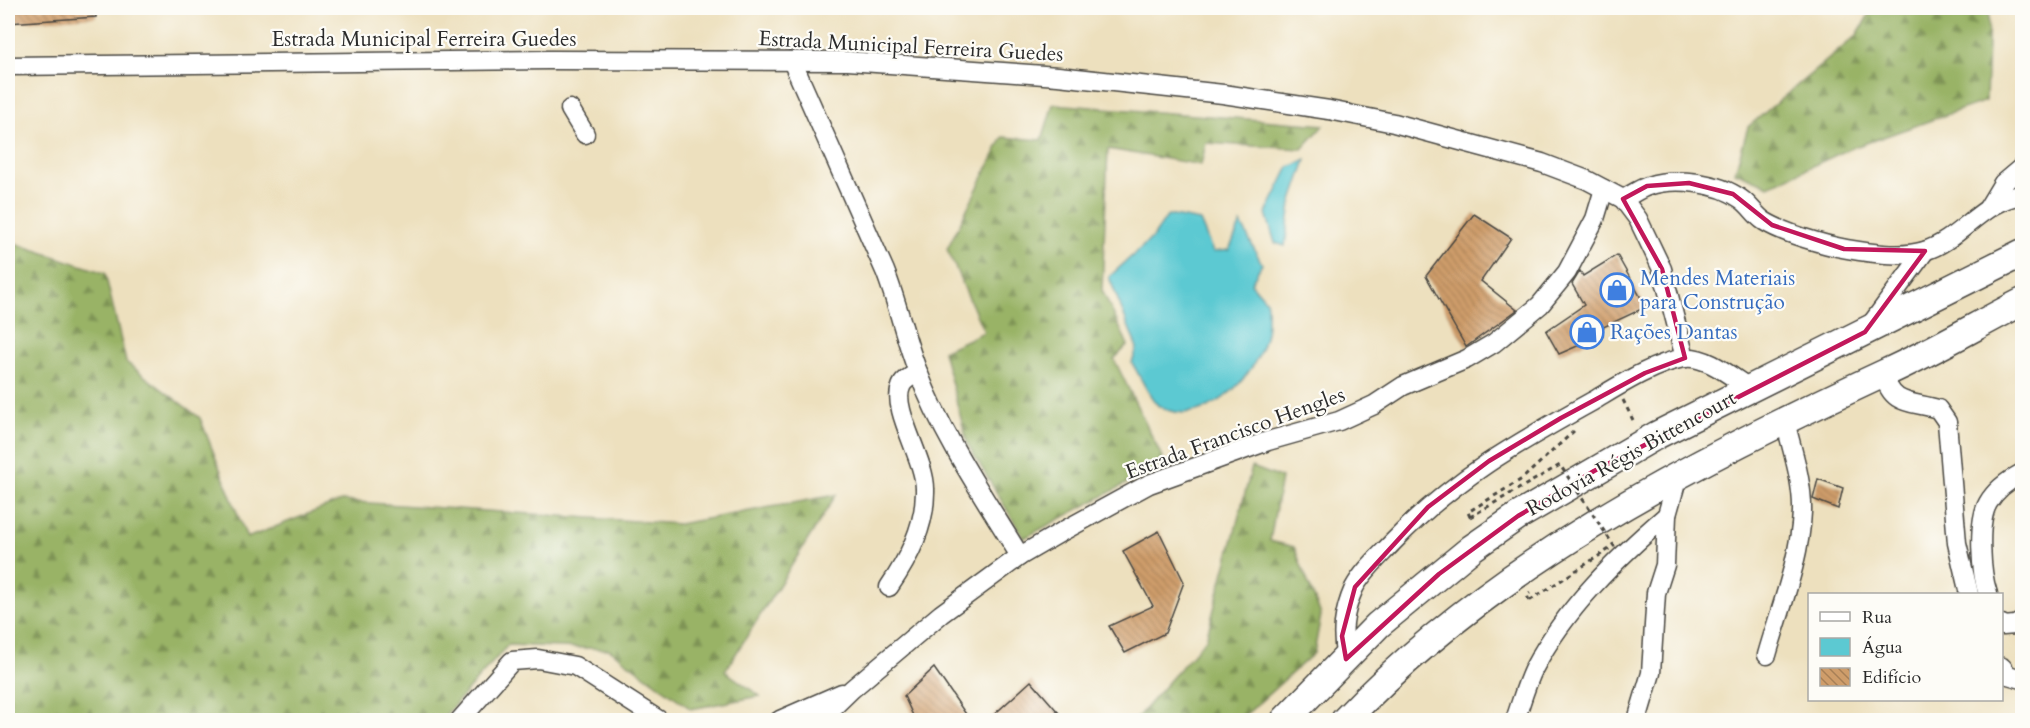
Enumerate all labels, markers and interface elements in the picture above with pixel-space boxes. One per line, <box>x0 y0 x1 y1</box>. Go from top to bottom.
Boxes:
street label: Estrada Municipal Ferreira Guedes <box>758 24 1064 69</box>
street label: Estrada Municipal Ferreira Guedes <box>271 25 577 54</box>
place label: Mendes Materiais para Construção <box>1640 264 1795 317</box>
shop icon: Mendes Materiais para Construção <box>1599 272 1635 308</box>
shop icon: Rações Dantas <box>1569 314 1605 350</box>
place label: Rações Dantas <box>1610 318 1738 347</box>
street label: Estrada Francisco Hengles <box>1121 380 1349 487</box>
street label: Rodovia Régis Bittencourt <box>1521 383 1742 523</box>
legend <box>1808 593 2003 701</box>
text: Rua <box>1862 605 1892 630</box>
text: Água <box>1862 635 1903 660</box>
text: Edifício <box>1862 665 1922 690</box>

